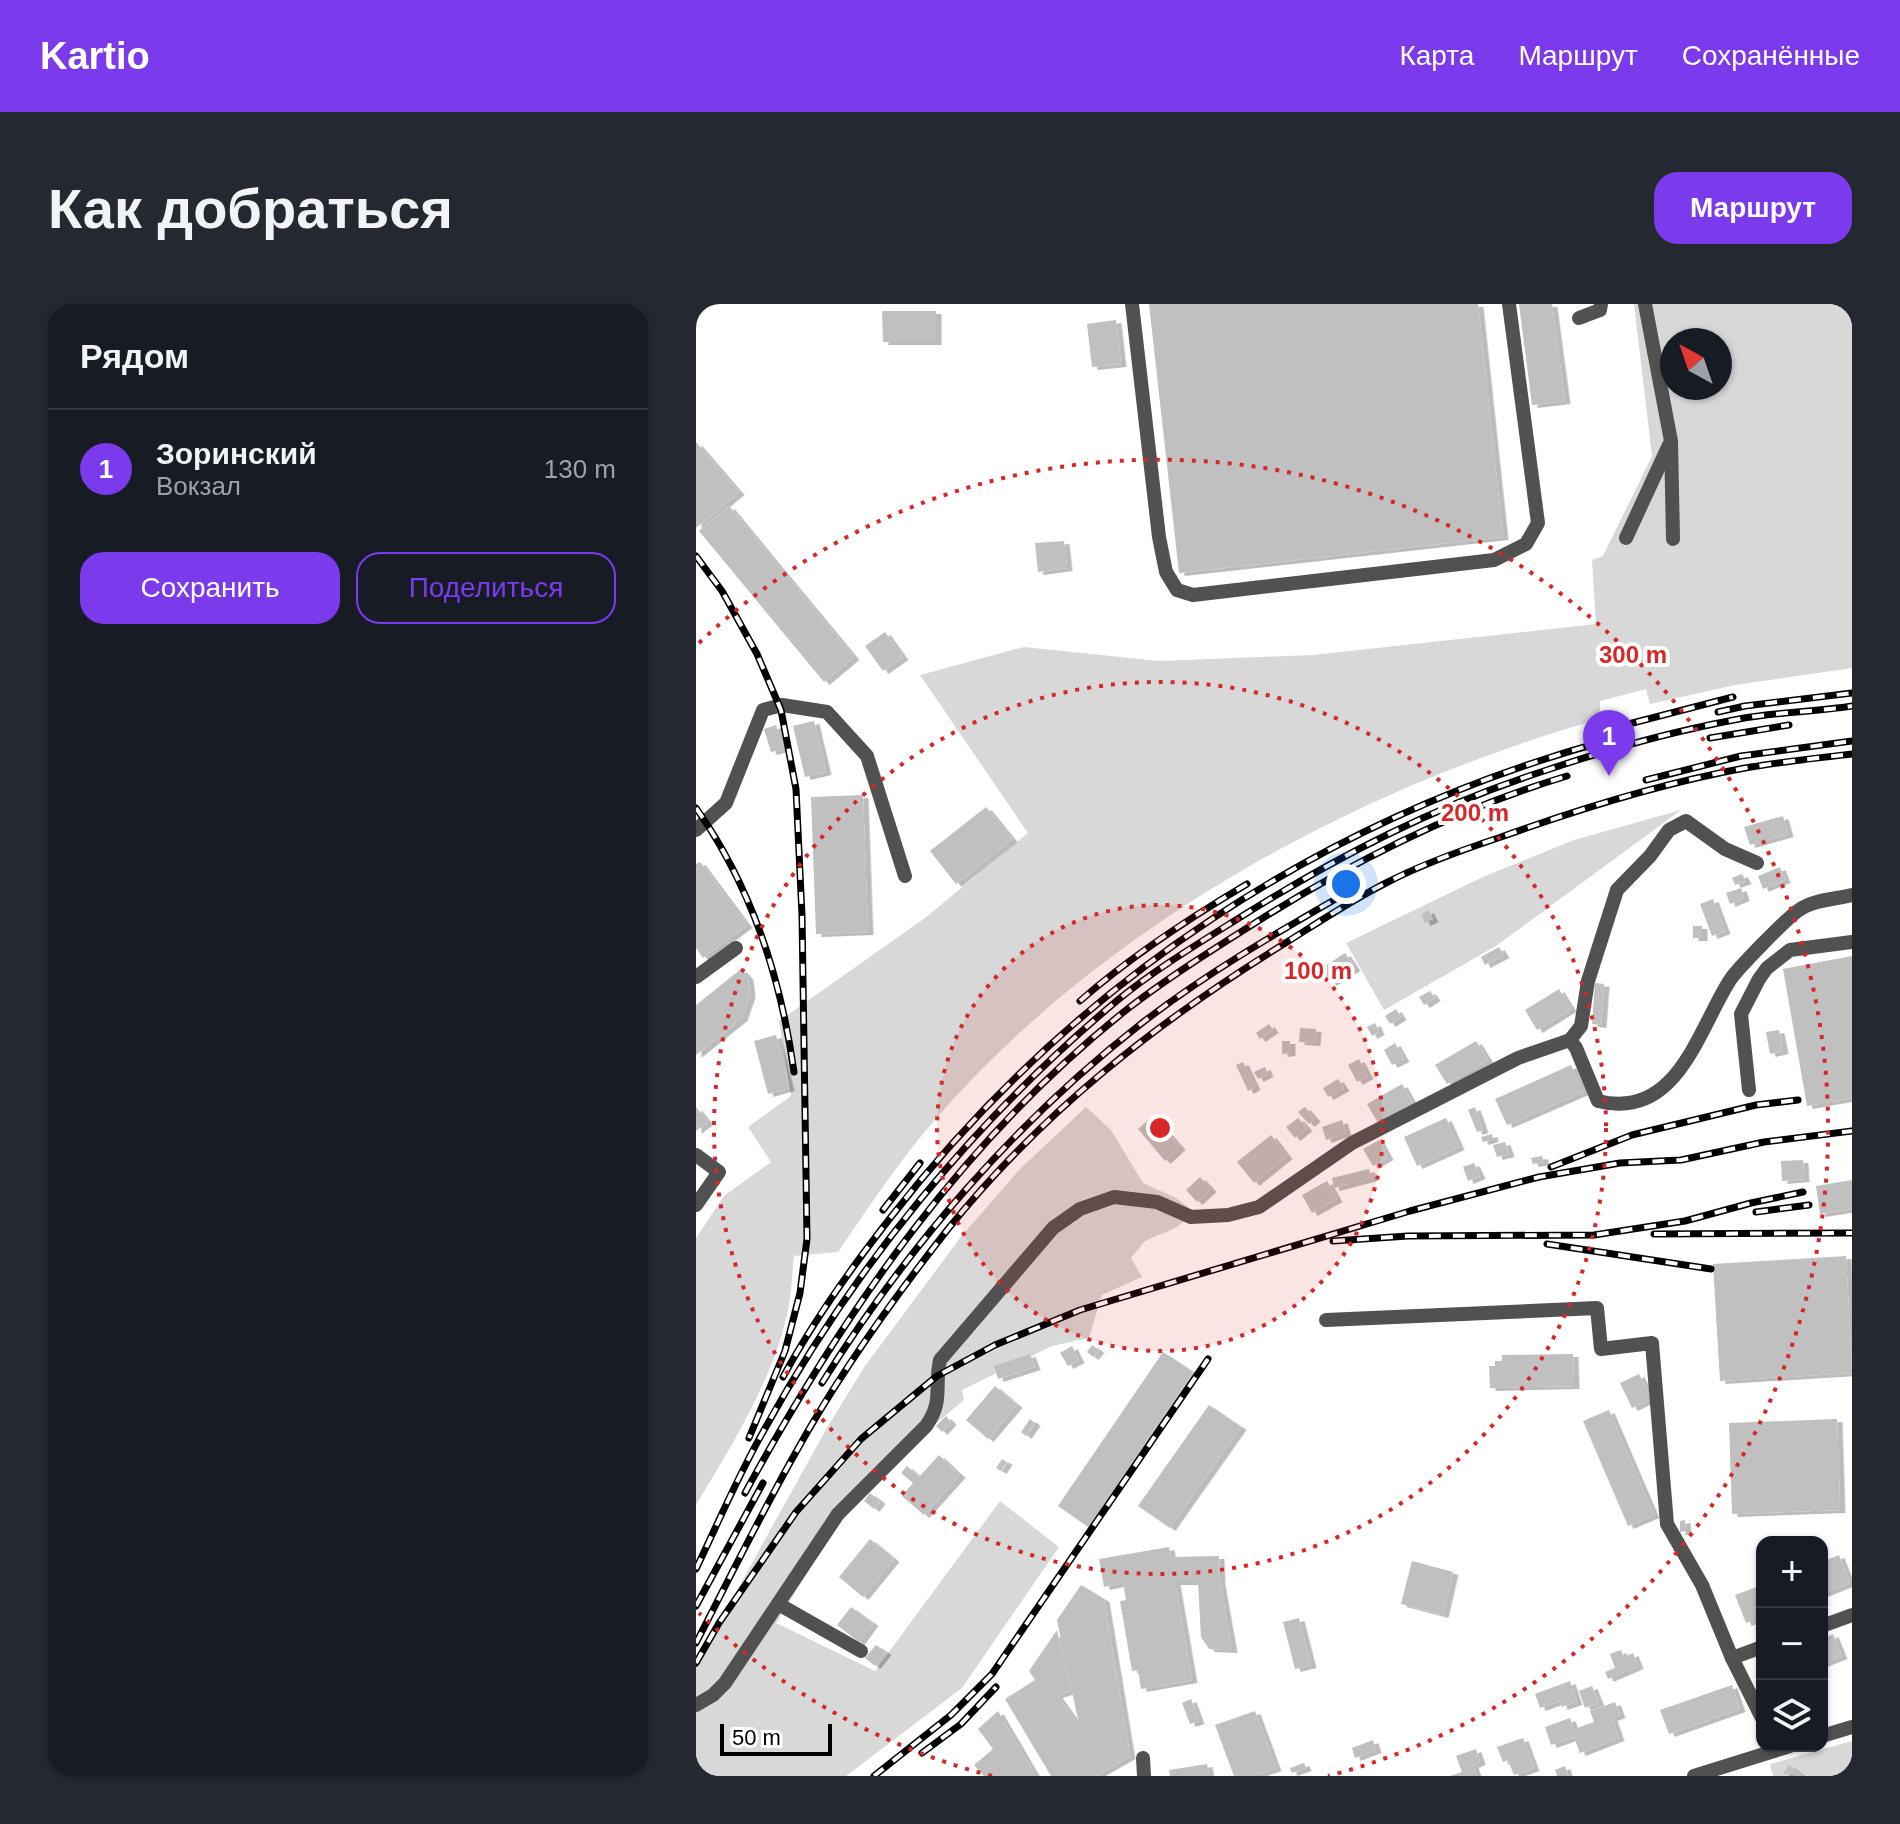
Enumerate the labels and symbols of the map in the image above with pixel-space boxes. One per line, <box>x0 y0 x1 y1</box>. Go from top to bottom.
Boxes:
north arrow <box>1660 328 1732 400</box>
text: 300 m <box>1599 641 1667 668</box>
pin: 1 <box>1583 710 1635 776</box>
text: 200 m <box>1441 799 1509 826</box>
your location <box>1326 864 1366 904</box>
text: 100 m <box>1284 957 1352 984</box>
centre of rings <box>1146 1114 1174 1142</box>
scale bar <box>720 1720 832 1756</box>

